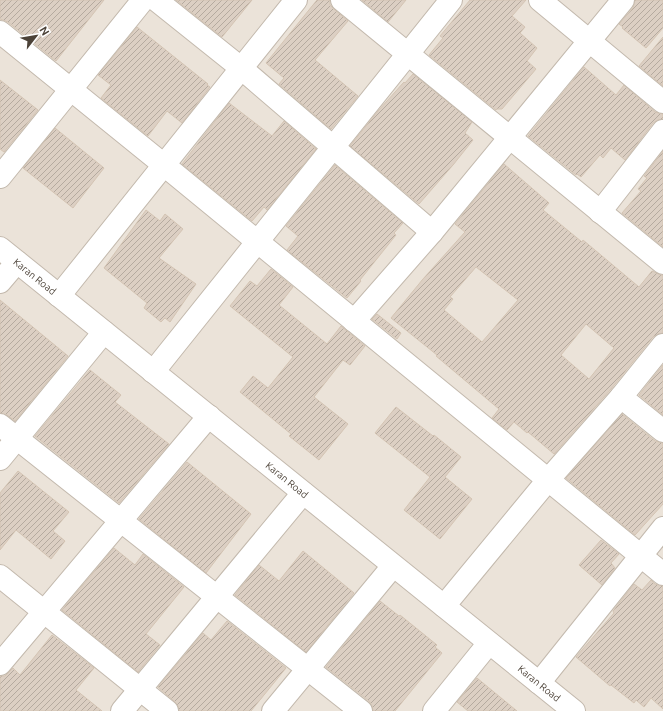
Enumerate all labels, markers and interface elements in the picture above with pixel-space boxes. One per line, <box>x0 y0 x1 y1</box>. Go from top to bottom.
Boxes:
north arrow <box>16 16 56 56</box>
text: N <box>37 24 52 37</box>
street label: Karan Road <box>12 256 59 297</box>
street label: Karan Road <box>264 459 311 500</box>
street label: Karan Road <box>516 663 563 704</box>

